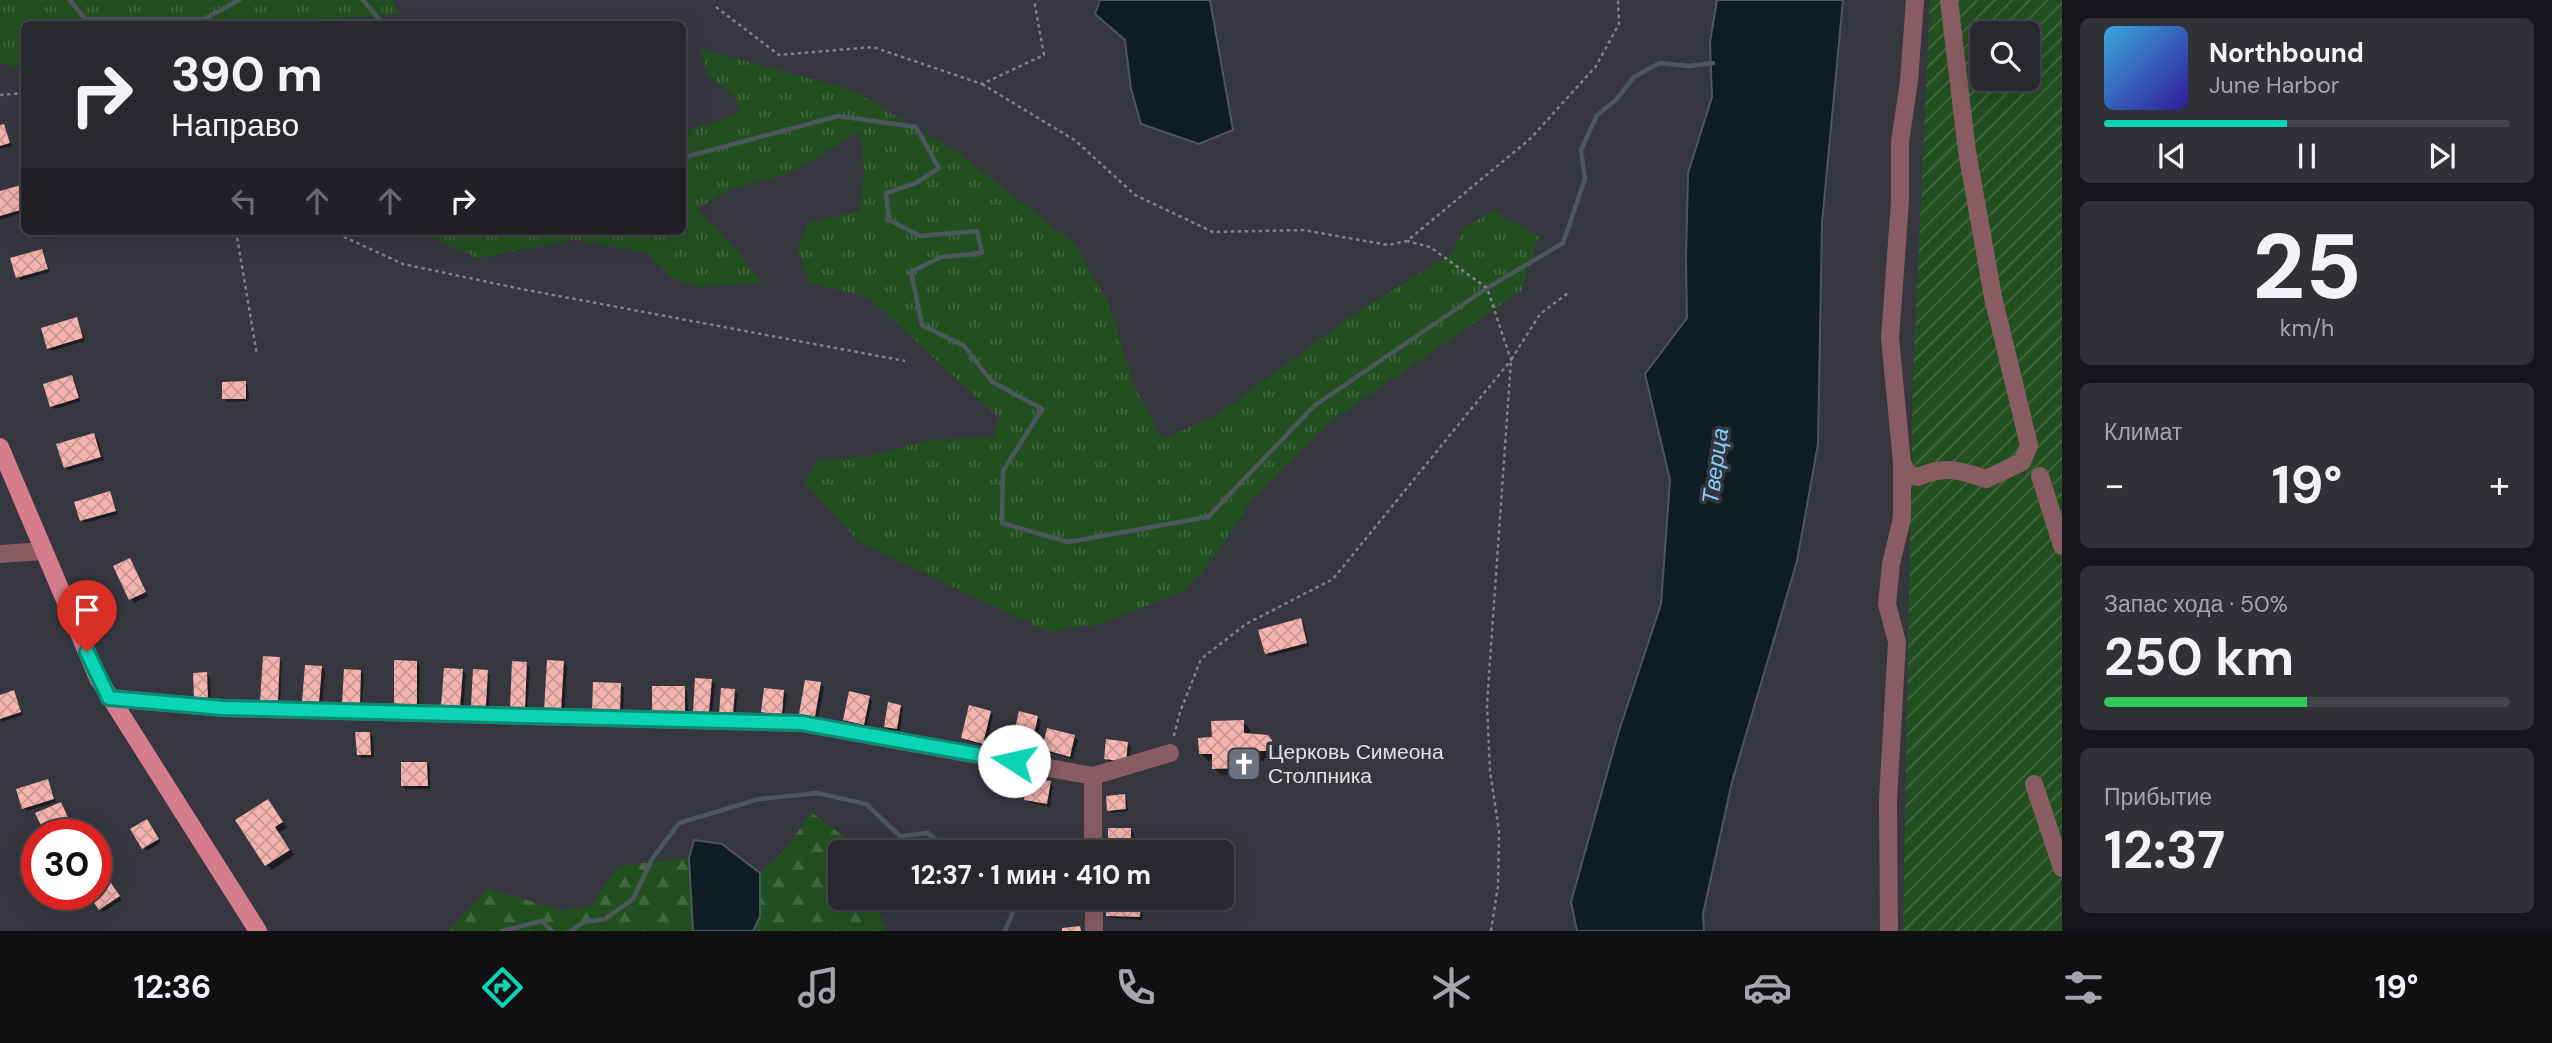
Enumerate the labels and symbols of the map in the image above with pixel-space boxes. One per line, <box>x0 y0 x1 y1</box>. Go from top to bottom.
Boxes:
water label: Тверца <box>1695 426 1735 506</box>
pin <box>57 580 117 652</box>
position arrow <box>977 724 1051 798</box>
place label: Церковь Симеона Столпника <box>1268 738 1444 790</box>
church icon: Церковь Симеона Столпника <box>1225 745 1263 783</box>
speed limit sign: 30 <box>21 819 112 910</box>

